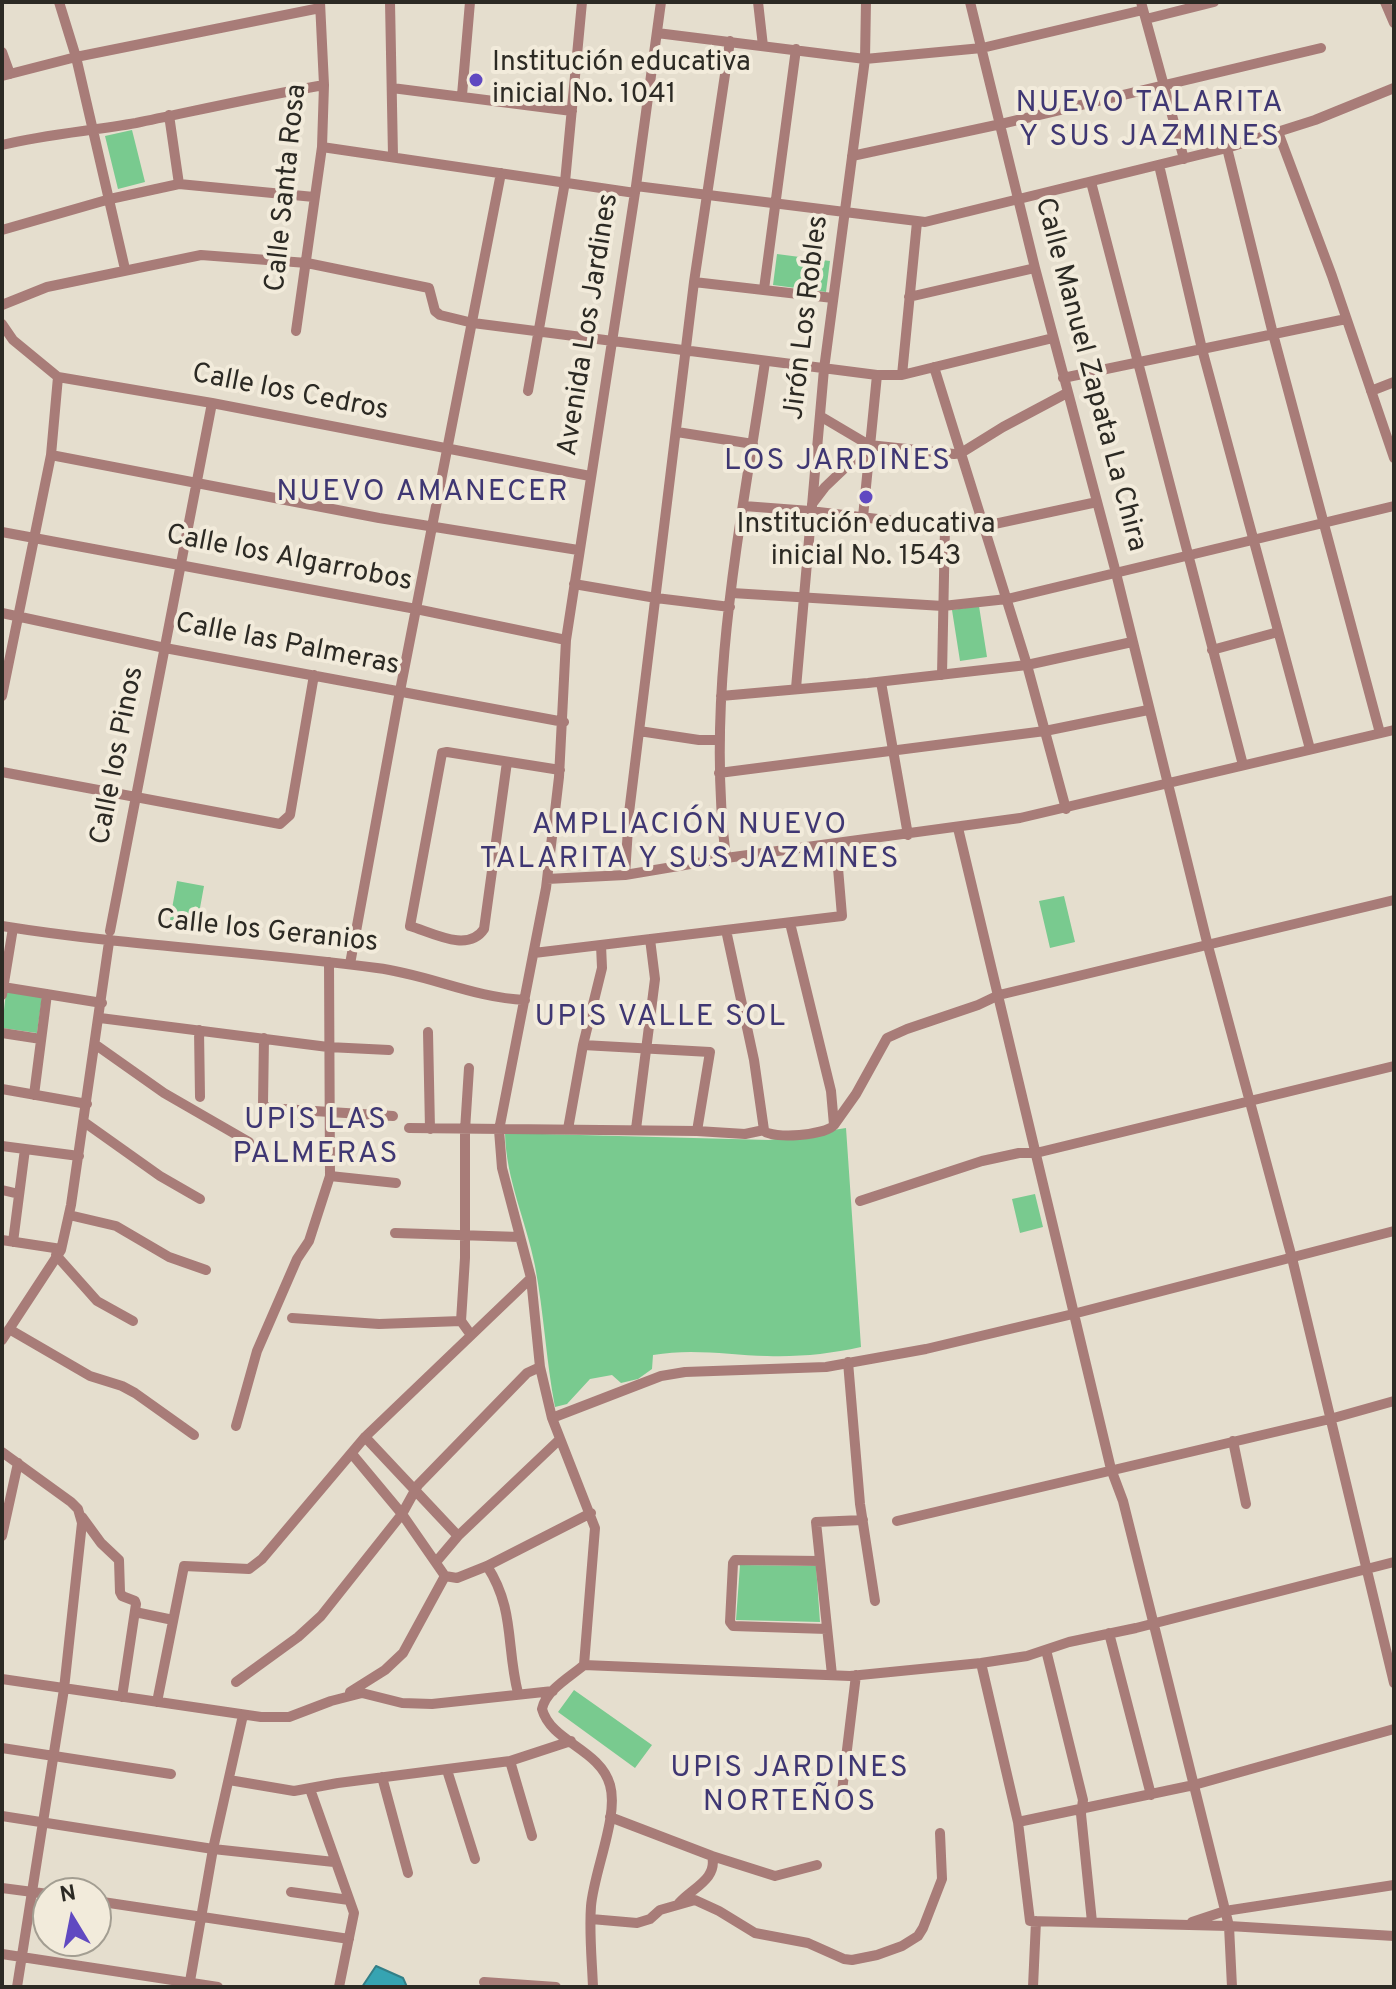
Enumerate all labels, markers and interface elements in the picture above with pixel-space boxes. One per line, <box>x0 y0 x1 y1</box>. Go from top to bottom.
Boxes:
place label: Institución educativa inicial No. 1041 <box>492 47 751 113</box>
marker: Institución educativa inicial No. 1041 <box>467 71 485 89</box>
street label: Calle Santa Rosa <box>260 82 316 294</box>
district label: NUEVO TALARITA Y SUS JAZMINES <box>1015 87 1285 158</box>
street label: Avenida Los Jardines <box>553 191 627 459</box>
street label: Calle Manuel Zapata La Chira <box>1026 195 1152 555</box>
street label: Jirón Los Robles <box>779 214 837 422</box>
street label: Calle los Cedros <box>189 358 391 430</box>
district label: LOS JARDINES <box>724 445 952 481</box>
district label: NUEVO AMANECER <box>276 476 570 512</box>
marker: Institución educativa inicial No. 1543 <box>857 488 875 506</box>
place label: Institución educativa inicial No. 1543 <box>737 509 995 575</box>
street label: Calle los Algarrobos <box>163 520 415 600</box>
street label: Calle las Palmeras <box>172 608 402 684</box>
street label: Calle los Pinos <box>85 664 153 848</box>
district label: AMPLIACIÓN NUEVO TALARITA Y SUS JAZMINES <box>480 809 900 880</box>
street label: Calle los Geranios <box>154 905 380 961</box>
district label: UPIS VALLE SOL <box>535 1001 787 1037</box>
district label: UPIS LAS PALMERAS <box>232 1104 400 1174</box>
district label: UPIS JARDINES NORTEÑOS <box>670 1752 910 1822</box>
north arrow <box>32 1877 112 1957</box>
text: N <box>58 1880 78 1910</box>

